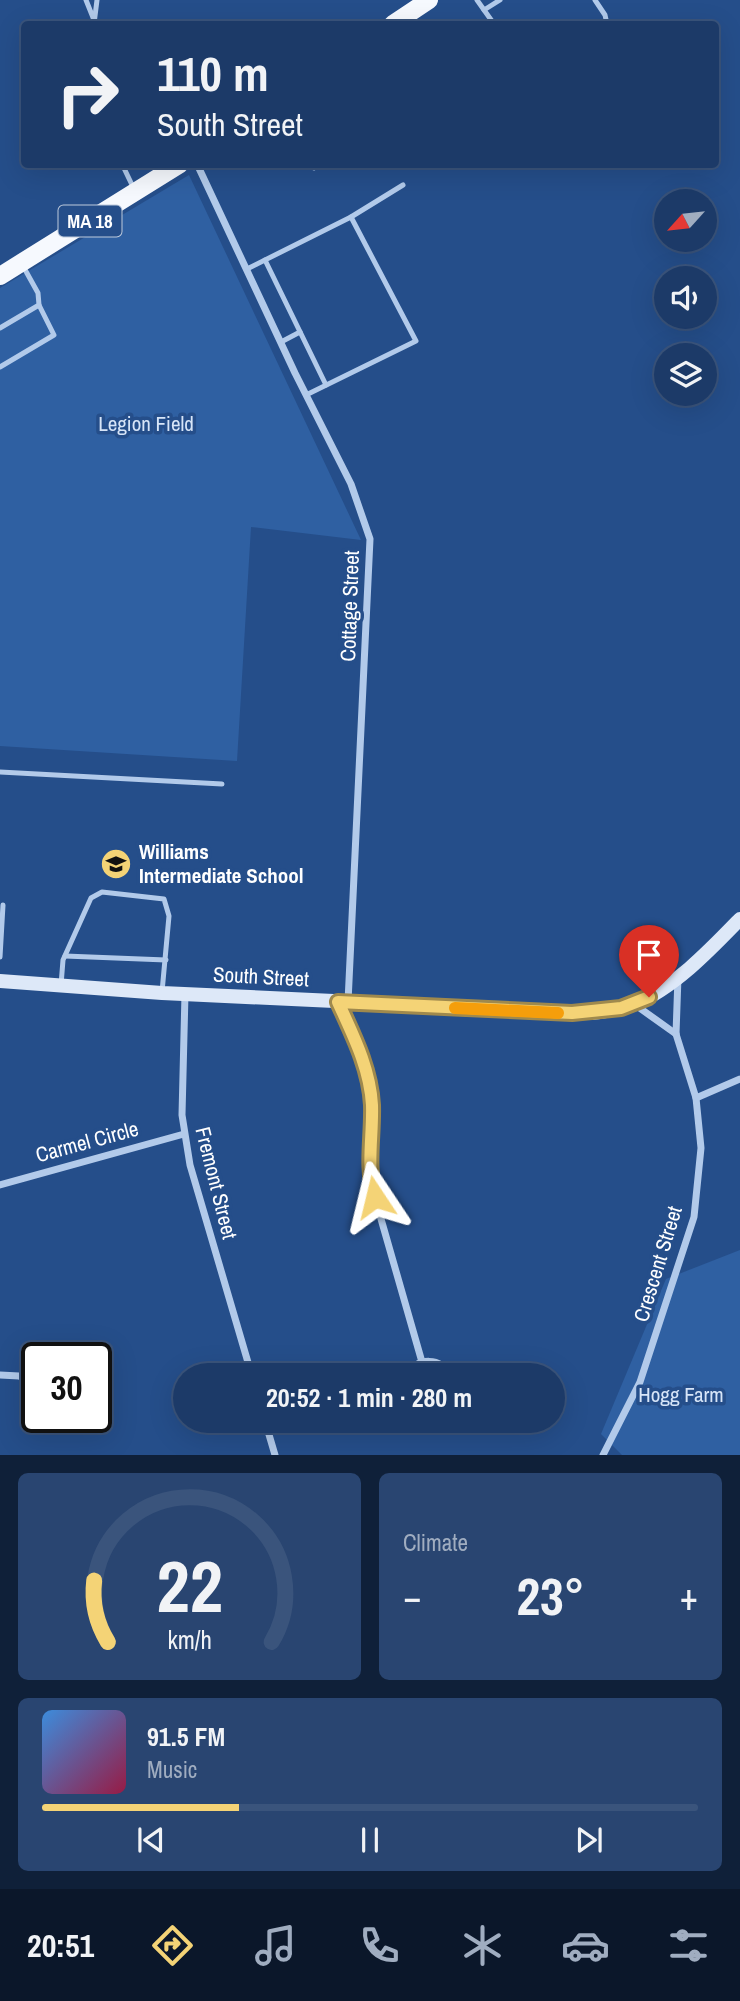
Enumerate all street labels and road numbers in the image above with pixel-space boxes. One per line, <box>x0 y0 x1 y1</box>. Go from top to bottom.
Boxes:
road number: MA 18 <box>58 206 122 236</box>
street label: Cottage Street <box>333 550 366 662</box>
street label: South Street <box>212 960 310 993</box>
street label: Carmel Circle <box>32 1114 141 1169</box>
street label: Fremont Street <box>189 1124 244 1242</box>
street label: Crescent Street <box>626 1202 689 1325</box>

